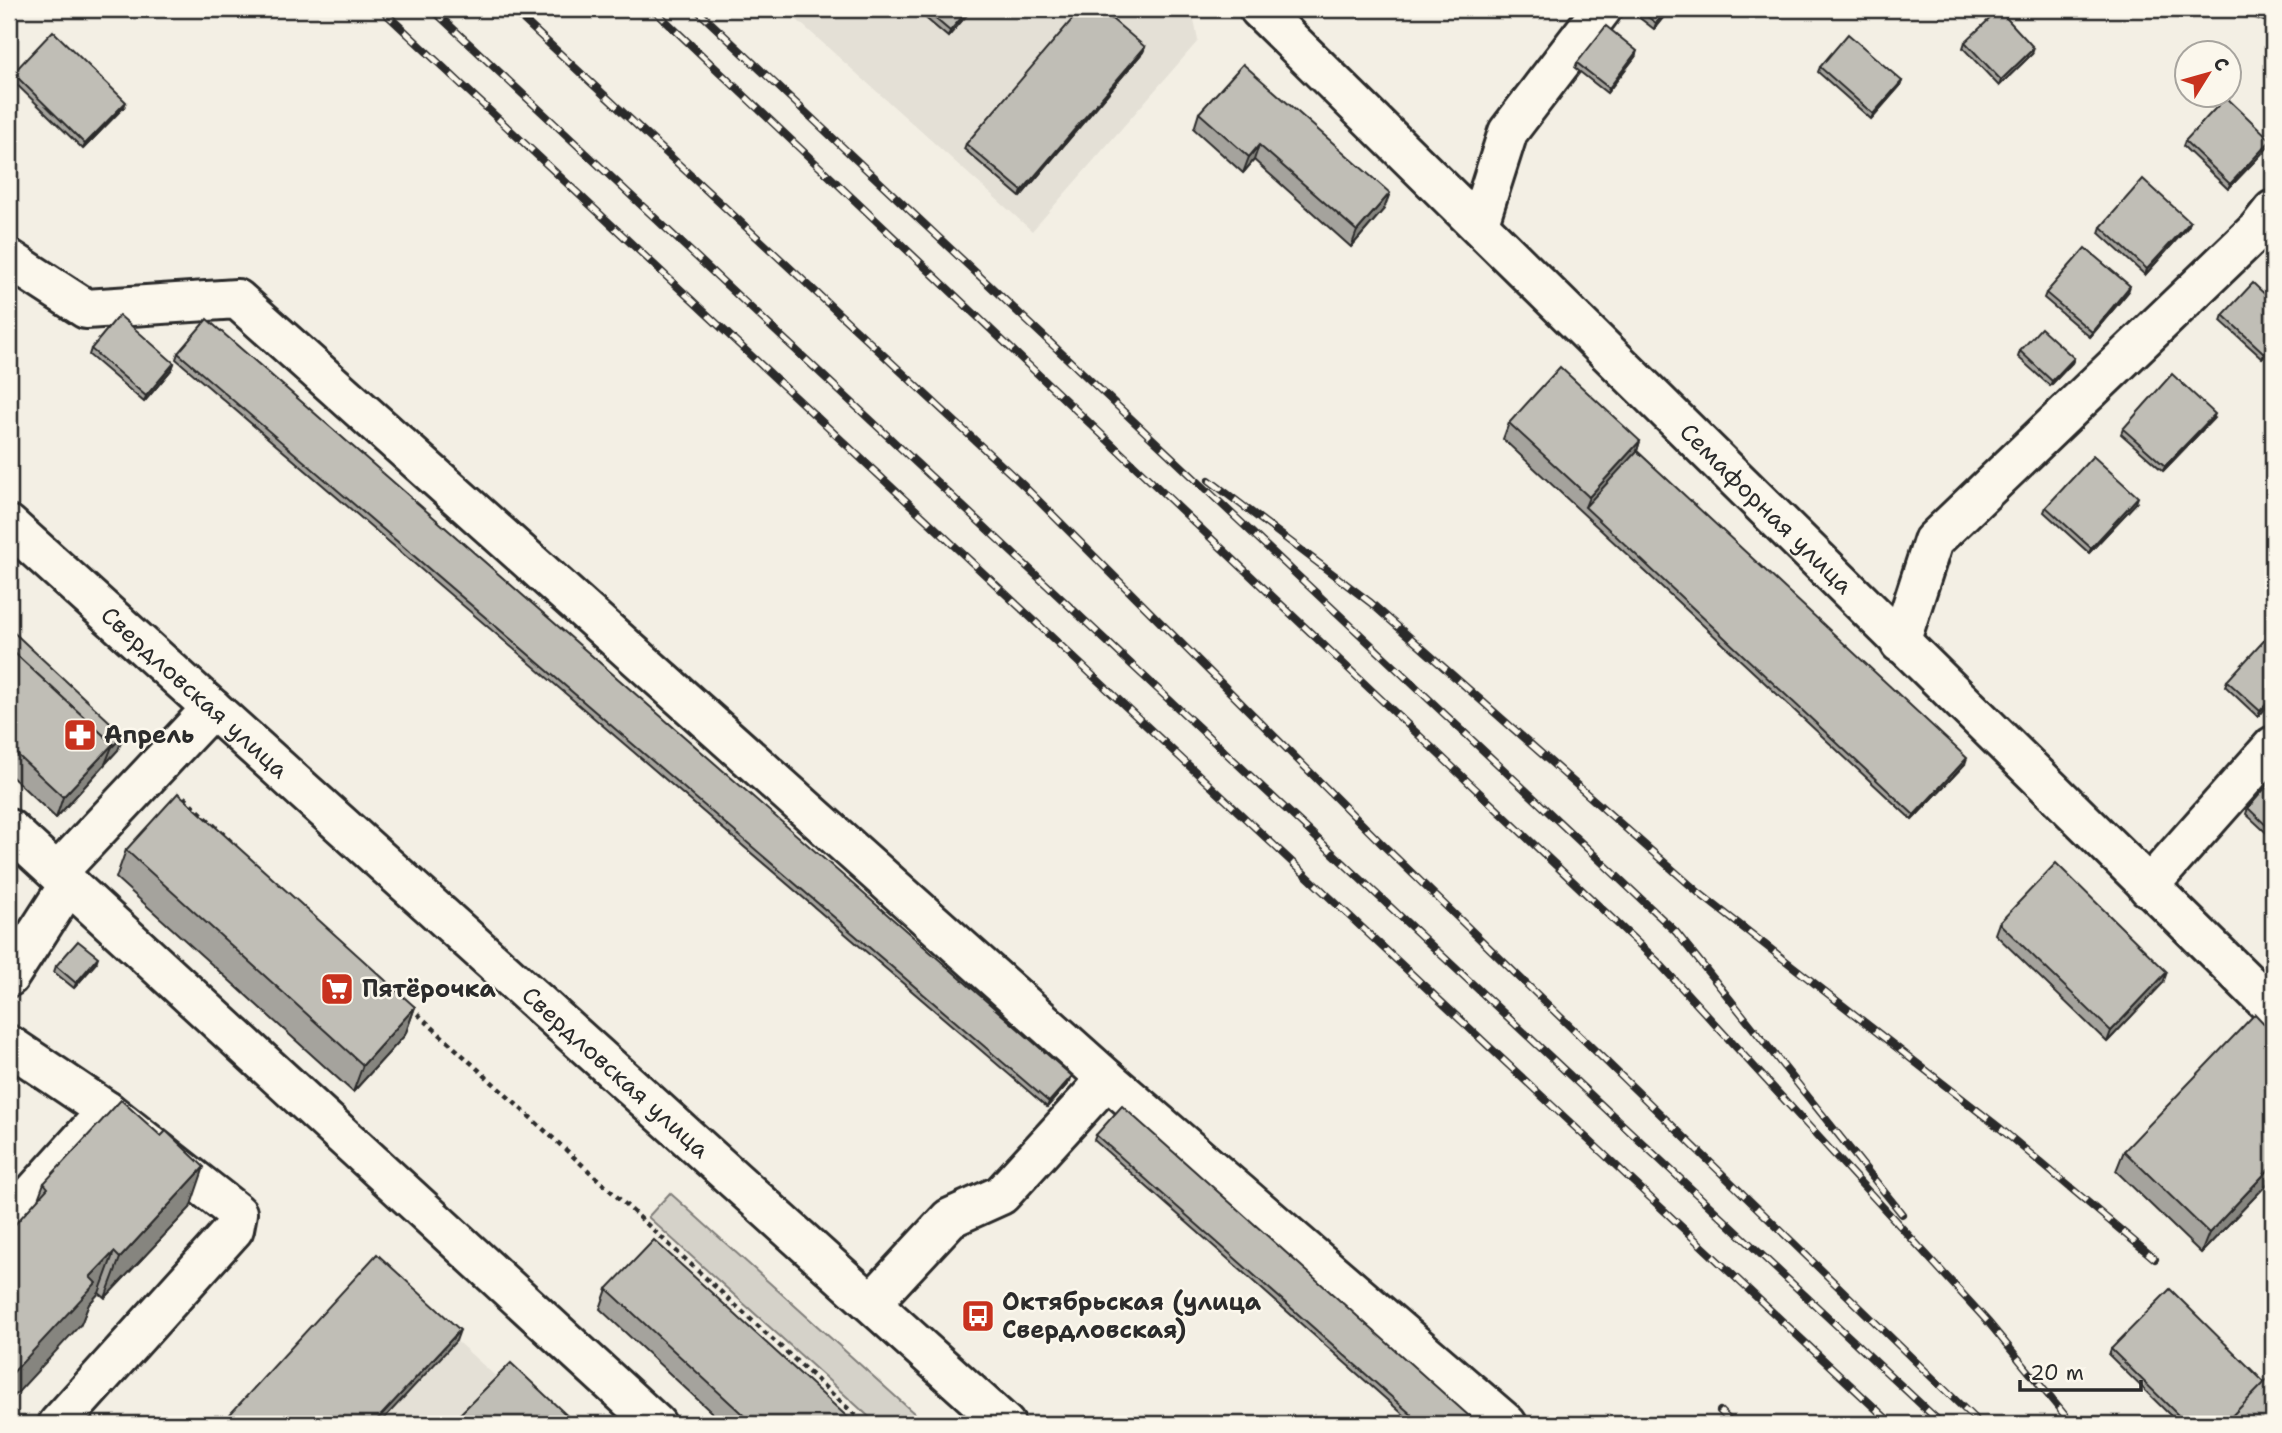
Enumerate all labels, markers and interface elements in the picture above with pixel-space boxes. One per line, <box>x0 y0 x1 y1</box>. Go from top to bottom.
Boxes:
north arrow <box>2174 38 2244 108</box>
text: С <box>2208 52 2235 76</box>
street label: Семафорная улица <box>1673 416 1860 601</box>
street label: Свердловская улица <box>94 599 295 786</box>
pharmacy icon: Апрель <box>61 716 99 754</box>
place label: Апрель <box>104 719 194 751</box>
supermarket icon: Пятёрочка <box>318 970 356 1008</box>
place label: Пятёрочка <box>362 973 496 1005</box>
street label: Свердловская улица <box>515 979 716 1166</box>
place label: Октябрьская (улица Свердловская) <box>1002 1286 1262 1346</box>
bus stop icon: Октябрьская (улица Свердловская) <box>959 1297 997 1335</box>
scale bar <box>2020 1349 2140 1393</box>
text: 20 m <box>2030 1359 2084 1387</box>

